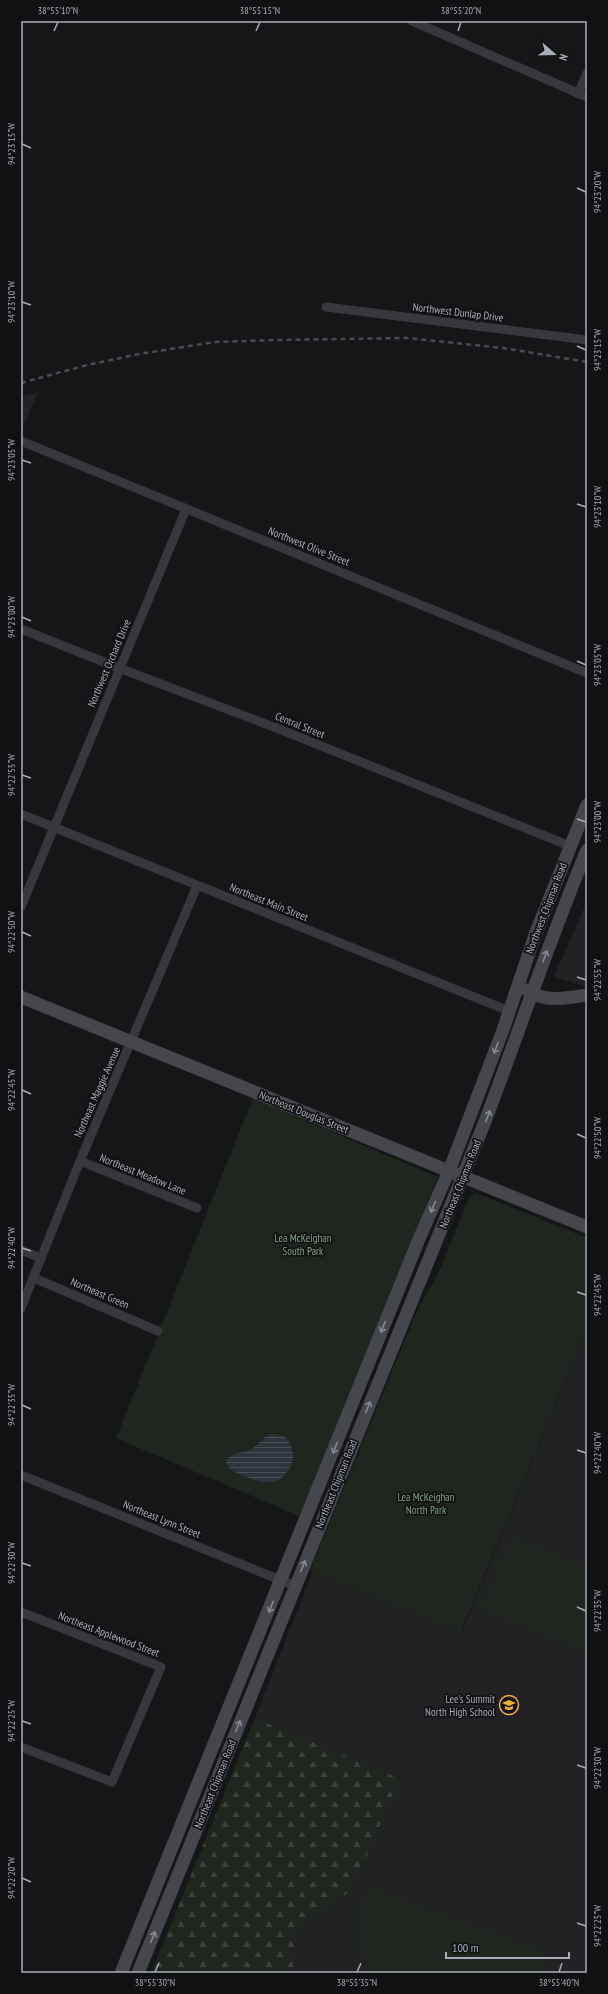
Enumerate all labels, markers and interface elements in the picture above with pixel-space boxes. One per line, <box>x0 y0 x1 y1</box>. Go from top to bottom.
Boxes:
text: 38°55'10"N <box>38 4 78 17</box>
text: 38°55'15"N <box>240 4 280 17</box>
text: 38°55'20"N <box>441 4 481 17</box>
north arrow <box>534 34 574 74</box>
text: N <box>556 52 571 63</box>
text: 94°23'15"W <box>5 123 18 165</box>
text: 94°23'20"W <box>591 171 604 213</box>
text: 94°23'10"W <box>5 281 18 323</box>
street label: Northwest Dunlap Drive <box>412 299 505 325</box>
text: 94°23'15"W <box>591 329 604 371</box>
text: 94°23'05"W <box>5 439 18 481</box>
text: 94°23'10"W <box>591 486 604 528</box>
street label: Northwest Olive Street <box>266 523 352 569</box>
text: 94°23'00"W <box>5 596 18 638</box>
street label: Northwest Orchard Drive <box>84 617 134 709</box>
text: 94°23'05"W <box>591 644 604 686</box>
street label: Central Street <box>273 709 327 741</box>
text: 94°22'55"W <box>5 754 18 796</box>
text: 94°23'00"W <box>591 801 604 843</box>
street label: Northwest Chipman Road <box>522 860 570 955</box>
street label: Northeast Main Street <box>228 880 310 924</box>
text: 94°22'50"W <box>5 911 18 953</box>
one-way arrow <box>542 950 549 963</box>
text: 94°22'55"W <box>591 959 604 1001</box>
one-way arrow <box>492 1042 500 1054</box>
street label: Northeast Maggie Avenue <box>71 1044 123 1139</box>
text: 94°22'45"W <box>5 1069 18 1111</box>
street label: Northeast Douglas Street <box>257 1088 351 1136</box>
one-way arrow <box>484 1110 492 1122</box>
text: 94°22'50"W <box>591 1117 604 1159</box>
street label: Northeast Chipman Road <box>436 1137 484 1230</box>
street label: Northeast Meadow Lane <box>98 1150 189 1198</box>
one-way arrow <box>429 1200 436 1212</box>
text: 94°22'40"W <box>5 1227 18 1269</box>
park label: Lea McKeighan South Park <box>274 1231 332 1258</box>
street label: Northeast Green <box>69 1274 131 1312</box>
text: 94°22'45"W <box>591 1274 604 1316</box>
one-way arrow <box>379 1321 387 1333</box>
text: 94°22'35"W <box>5 1384 18 1426</box>
one-way arrow <box>365 1402 372 1414</box>
text: 94°22'40"W <box>591 1432 604 1474</box>
street label: Northeast Chipman Road <box>312 1437 360 1530</box>
one-way arrow <box>330 1441 338 1453</box>
park label: Lea McKeighan North Park <box>397 1490 455 1517</box>
street label: Northeast Lynn Street <box>121 1497 203 1541</box>
text: 94°22'30"W <box>5 1542 18 1584</box>
one-way arrow <box>299 1561 307 1573</box>
text: 94°22'35"W <box>591 1590 604 1632</box>
one-way arrow <box>266 1601 274 1613</box>
street label: Northeast Applewood Street <box>57 1608 161 1660</box>
place label: Lee's Summit North High School <box>425 1692 495 1719</box>
school or university icon: Lee's Summit North High School <box>498 1694 520 1716</box>
text: 94°22'25"W <box>5 1700 18 1742</box>
one-way arrow <box>235 1720 243 1732</box>
street label: Northeast Chipman Road <box>191 1737 239 1830</box>
text: 94°22'30"W <box>591 1747 604 1789</box>
text: 94°22'20"W <box>5 1857 18 1899</box>
text: 94°22'25"W <box>591 1905 604 1947</box>
one-way arrow <box>150 1932 157 1944</box>
scale bar <box>446 1934 569 1960</box>
text: 100 m <box>452 1940 479 1955</box>
text: 38°55'30"N <box>135 1976 175 1989</box>
text: 38°55'35"N <box>337 1976 377 1989</box>
text: 38°55'40"N <box>539 1976 579 1989</box>

